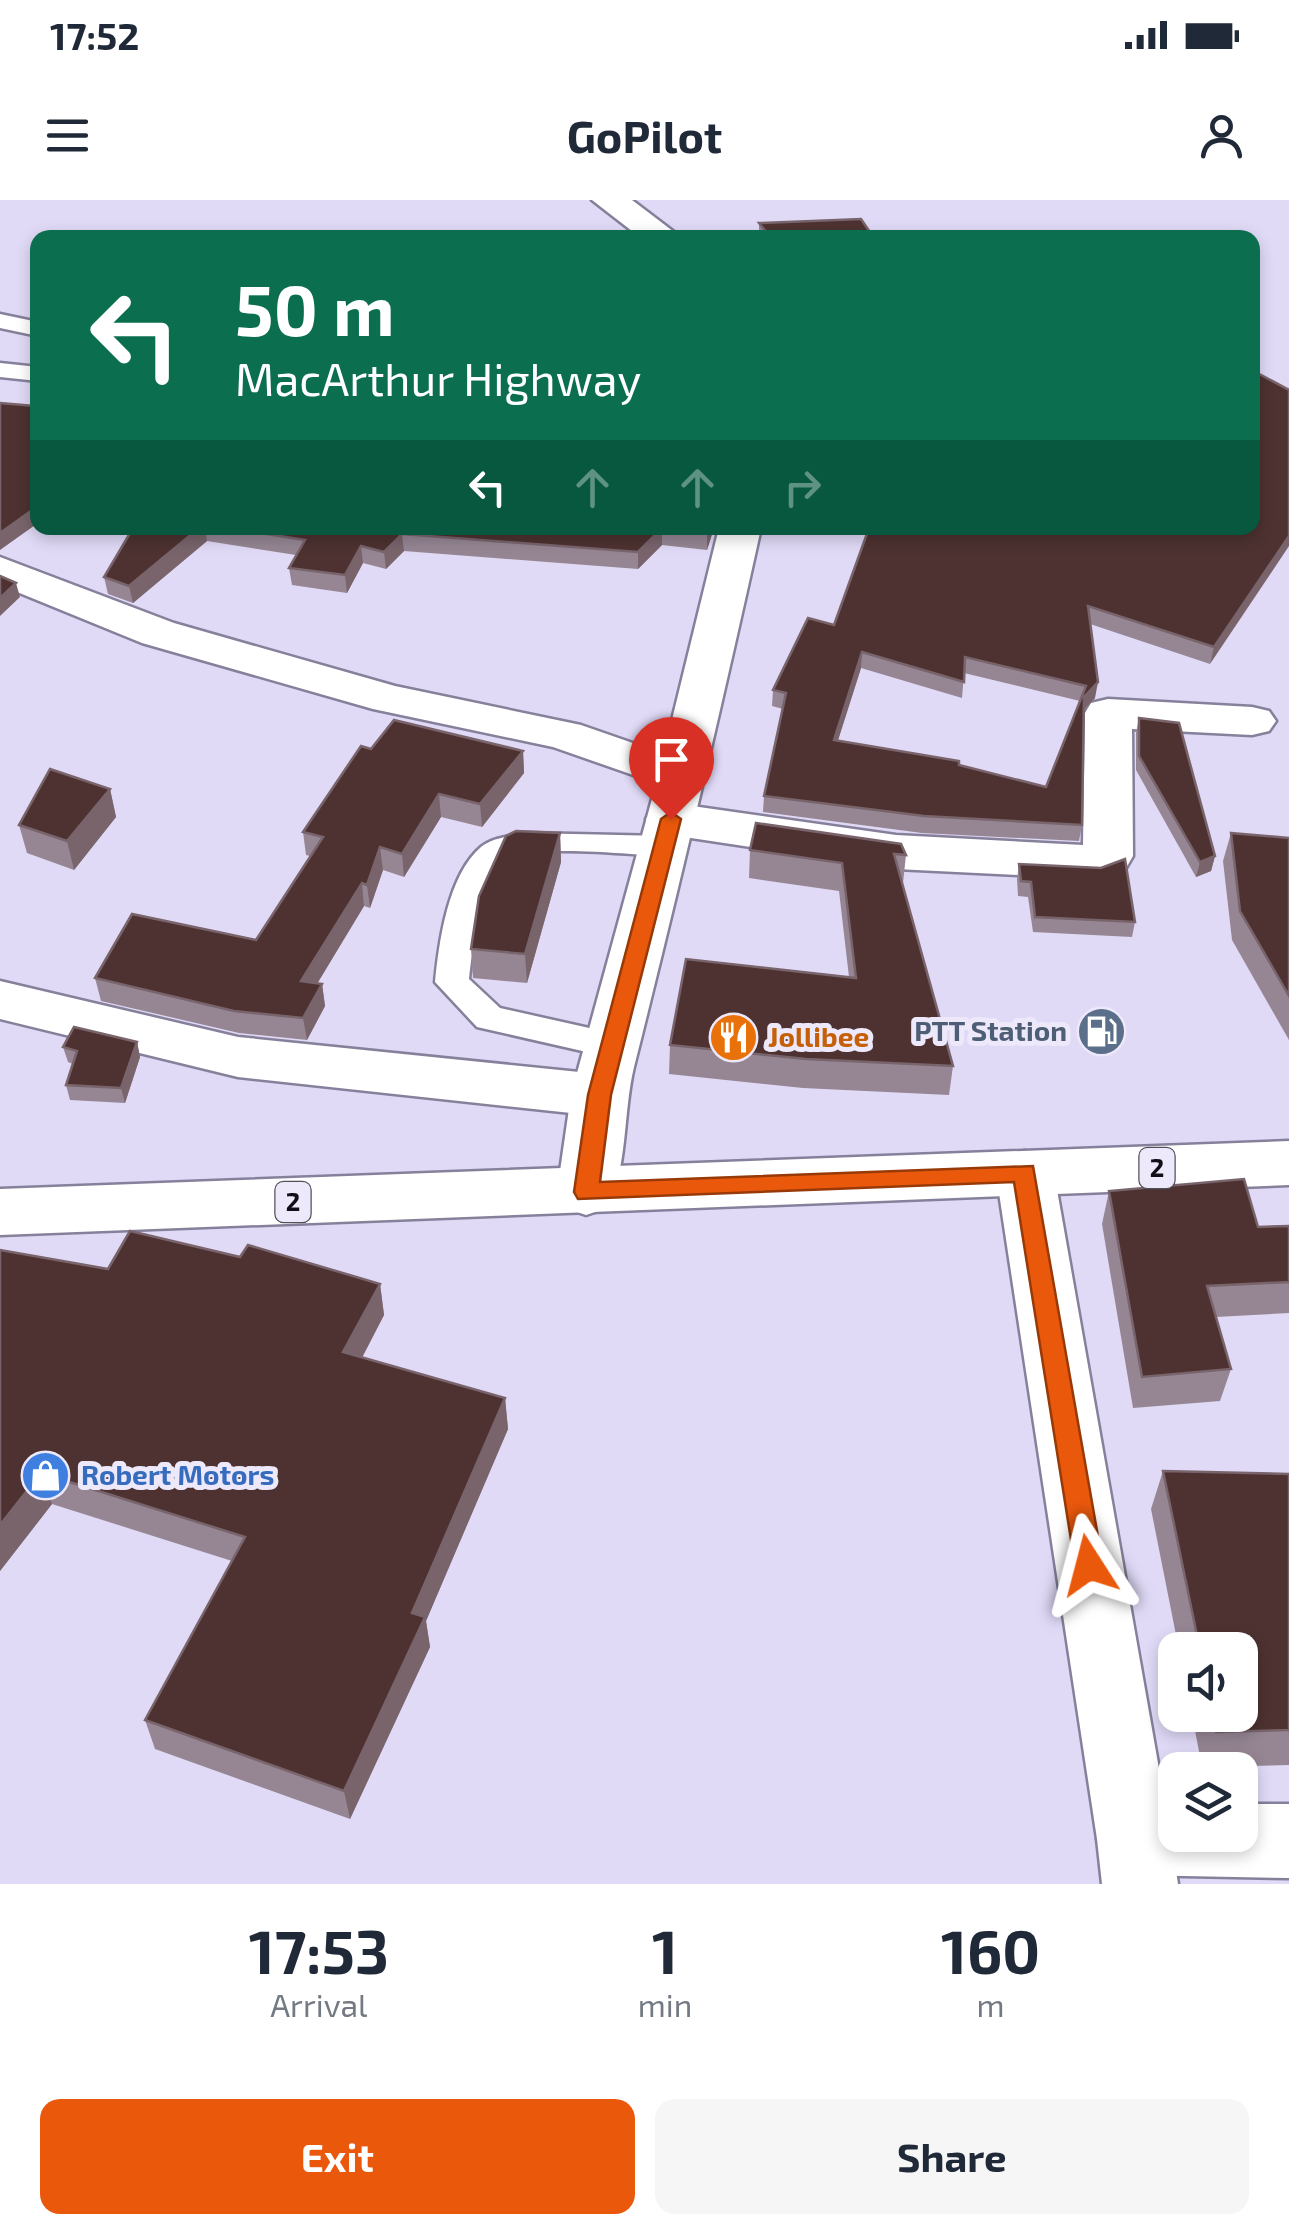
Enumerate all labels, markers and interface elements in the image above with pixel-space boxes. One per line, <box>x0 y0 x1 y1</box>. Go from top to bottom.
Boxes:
text: 17:52 <box>50 12 139 58</box>
icon: menu <box>40 108 95 163</box>
text: GoPilot <box>567 108 722 162</box>
icon: person <box>1194 108 1249 163</box>
text: 50 m <box>235 266 395 350</box>
icon: left <box>70 270 200 400</box>
text: MacArthur Highway <box>235 351 641 405</box>
icon: left <box>460 460 515 515</box>
icon: ahead <box>565 460 620 515</box>
icon: ahead <box>670 460 725 515</box>
icon: right <box>775 460 830 515</box>
pin <box>629 717 714 820</box>
icon: arrive <box>644 732 699 787</box>
fuel station icon: PTT Station <box>1076 1005 1128 1057</box>
restaurant icon: Jollibee <box>707 1011 759 1063</box>
place label: PTT Station <box>914 1013 1067 1047</box>
place label: Jollibee <box>768 1019 869 1053</box>
road number: 2 <box>1140 1148 1174 1188</box>
road number: 2 <box>276 1182 310 1222</box>
shop icon: Robert Motors <box>20 1449 72 1501</box>
place label: Robert Motors <box>81 1457 274 1491</box>
position arrow <box>1037 1513 1141 1617</box>
map controls <box>1158 1632 1258 1852</box>
button: sound <box>1158 1632 1258 1732</box>
button: layers <box>1158 1752 1258 1852</box>
text: 17:53 <box>249 1914 389 1986</box>
text: 1 <box>652 1914 678 1986</box>
text: 160 <box>941 1914 1040 1986</box>
text: Arrival <box>270 1985 368 2023</box>
text: min <box>638 1985 692 2023</box>
text: m <box>977 1985 1005 2023</box>
button: Exit <box>40 2099 635 2214</box>
button: Share <box>655 2099 1249 2214</box>

